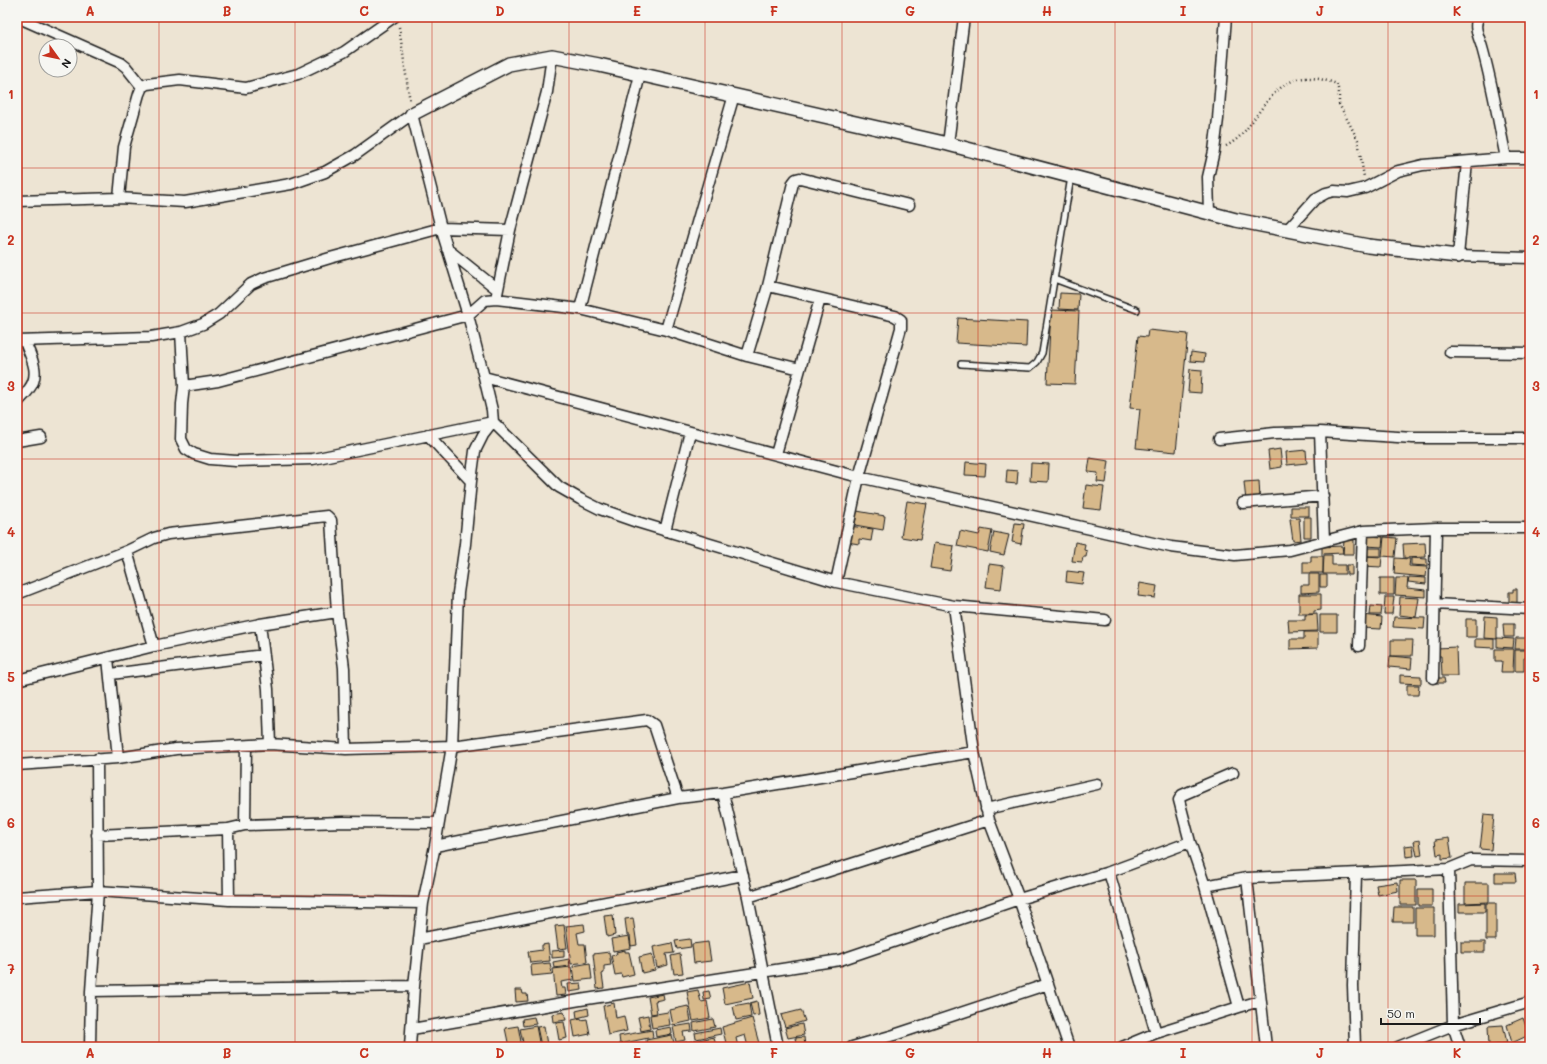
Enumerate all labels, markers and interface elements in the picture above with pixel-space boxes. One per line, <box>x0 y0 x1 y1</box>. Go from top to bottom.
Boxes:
text: A <box>85 2 95 19</box>
text: B <box>223 2 232 19</box>
text: C <box>359 2 369 19</box>
text: D <box>495 2 505 19</box>
text: E <box>633 2 641 19</box>
text: F <box>770 2 778 19</box>
text: G <box>905 2 915 19</box>
text: H <box>1042 2 1052 19</box>
text: I <box>1180 2 1187 19</box>
text: J <box>1316 2 1324 19</box>
text: K <box>1453 2 1462 19</box>
north arrow <box>38 38 78 78</box>
text: N <box>58 56 75 71</box>
text: 1 <box>8 85 14 102</box>
text: 1 <box>1533 85 1539 102</box>
text: 2 <box>7 231 15 248</box>
text: 2 <box>1532 231 1540 248</box>
text: 3 <box>7 377 15 394</box>
text: 3 <box>1532 377 1540 394</box>
text: 4 <box>7 523 15 540</box>
text: 4 <box>1532 523 1540 540</box>
text: 5 <box>7 668 15 685</box>
text: 5 <box>1532 668 1540 685</box>
text: 6 <box>7 814 15 831</box>
text: 6 <box>1532 814 1540 831</box>
text: 7 <box>7 960 15 977</box>
text: 7 <box>1532 960 1540 977</box>
scale bar <box>1381 1000 1480 1026</box>
text: 50 m <box>1387 1005 1415 1021</box>
text: A <box>85 1044 95 1061</box>
text: B <box>223 1044 232 1061</box>
text: C <box>359 1044 369 1061</box>
text: D <box>495 1044 505 1061</box>
text: E <box>633 1044 641 1061</box>
text: F <box>770 1044 778 1061</box>
text: G <box>905 1044 915 1061</box>
text: H <box>1042 1044 1052 1061</box>
text: I <box>1180 1044 1187 1061</box>
text: J <box>1316 1044 1324 1061</box>
text: K <box>1453 1044 1462 1061</box>

